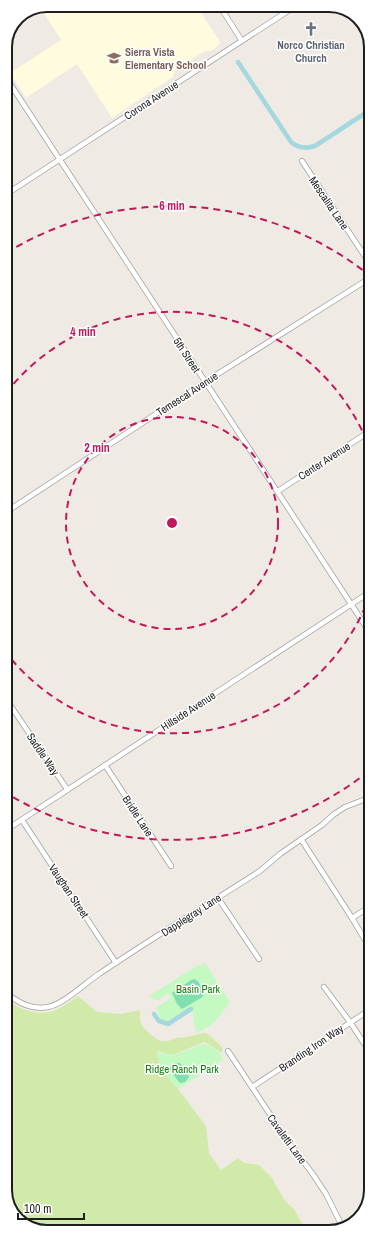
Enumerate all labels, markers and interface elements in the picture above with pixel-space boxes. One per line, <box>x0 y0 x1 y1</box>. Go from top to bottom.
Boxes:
church icon: Norco Christian Church <box>303 21 319 37</box>
place label: Norco Christian Church <box>277 38 345 65</box>
place label: Sierra Vista Elementary School <box>125 45 206 72</box>
school or university icon: Sierra Vista Elementary School <box>106 50 122 66</box>
street label: Corona Avenue <box>121 77 181 123</box>
street label: Mescalita Lane <box>306 174 352 232</box>
text: 6 min <box>159 198 185 214</box>
text: 4 min <box>70 324 96 340</box>
street label: 5th Street <box>170 335 204 376</box>
street label: Temescal Avenue <box>154 369 220 419</box>
street label: Center Avenue <box>295 439 353 483</box>
text: 2 min <box>84 440 110 456</box>
centre of rings <box>165 516 179 530</box>
street label: Hillside Avenue <box>158 688 218 734</box>
street label: Saddle Way <box>24 730 63 778</box>
street label: Bridle Lane <box>120 793 156 839</box>
street label: Vaughan Street <box>46 861 92 921</box>
street label: Dapplegray Lane <box>158 890 224 940</box>
park label: Basin Park <box>176 982 221 996</box>
street label: Branding Iron Way <box>276 1021 346 1075</box>
park label: Ridge Ranch Park <box>145 1062 219 1076</box>
street label: Cavaletti Lane <box>264 1111 310 1167</box>
scale bar <box>18 1195 84 1221</box>
text: 100 m <box>24 1201 51 1217</box>

